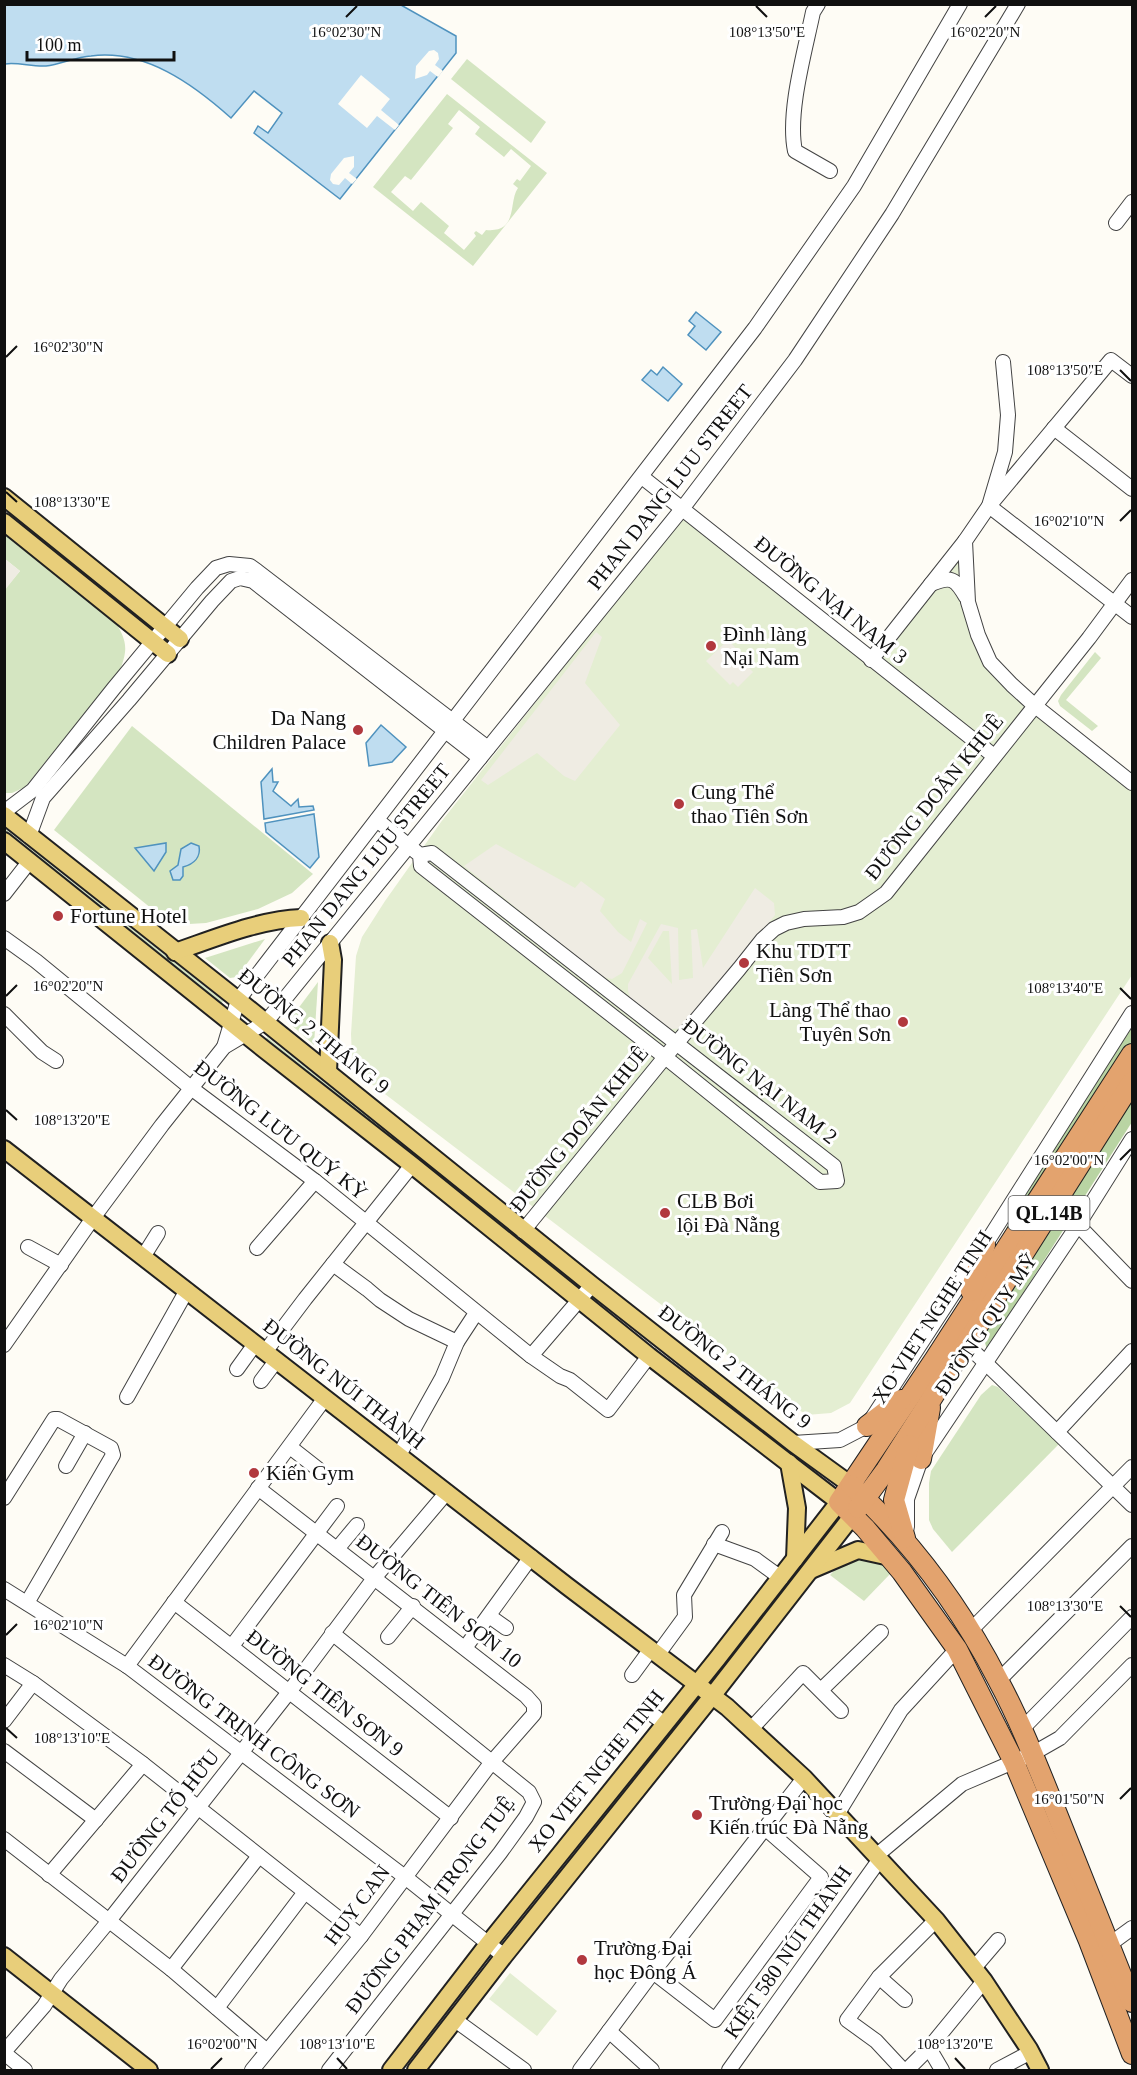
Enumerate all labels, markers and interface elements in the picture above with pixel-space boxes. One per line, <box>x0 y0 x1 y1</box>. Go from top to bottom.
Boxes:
scale bar <box>27 24 174 62</box>
text: 16°02'30"N <box>311 24 381 40</box>
text: 108°13'50"E <box>729 24 805 40</box>
text: 16°02'20"N <box>950 24 1020 40</box>
text: 100 m <box>36 35 82 55</box>
text: 16°02'30"N <box>33 339 103 355</box>
text: 108°13'50"E <box>1027 362 1103 378</box>
street label: PHAN DANG LUU STREET <box>582 380 758 594</box>
text: 108°13'30"E <box>34 494 110 510</box>
text: 16°02'10"N <box>1034 513 1104 529</box>
street label: ĐƯỜNG NẠI NAM 3 <box>750 531 912 669</box>
place label: Đình làng Nại Nam <box>723 622 807 670</box>
marker: Đình làng Nại Nam <box>704 639 718 653</box>
place label: Da Nang Children Palace <box>212 706 346 754</box>
street label: ĐƯỜNG DOÃN KHUÊ <box>860 709 1008 885</box>
marker: Da Nang Children Palace <box>351 723 365 737</box>
street label: PHAN DANG LUU STREET <box>277 759 455 971</box>
place label: Cung Thể thao Tiên Sơn <box>691 780 809 828</box>
marker: Cung Thể thao Tiên Sơn <box>672 797 686 811</box>
place label: Fortune Hotel <box>70 904 187 928</box>
marker: Fortune Hotel <box>51 909 65 923</box>
place label: Khu TDTT Tiên Sơn <box>756 939 851 987</box>
marker: Khu TDTT Tiên Sơn <box>737 956 751 970</box>
street label: ĐƯỜNG 2 THÁNG 9 <box>234 963 394 1099</box>
text: 16°02'20"N <box>33 978 103 994</box>
text: 108°13'40"E <box>1027 980 1103 996</box>
place label: Làng Thể thao Tuyên Sơn <box>769 998 891 1046</box>
street label: ĐƯỜNG NẠI NAM 2 <box>678 1013 842 1149</box>
marker: Làng Thể thao Tuyên Sơn <box>896 1015 910 1029</box>
street label: ĐƯỜNG DOÃN KHUÊ <box>505 1041 653 1217</box>
street label: ĐƯỜNG LƯU QUÝ KỲ <box>190 1055 372 1205</box>
text: 108°13'20"E <box>34 1112 110 1128</box>
text: 16°02'00"N <box>1034 1152 1104 1168</box>
place label: CLB Bơi lội Đà Nẵng <box>677 1189 780 1237</box>
road number: QL.14B <box>1008 1196 1090 1230</box>
marker: CLB Bơi lội Đà Nẵng <box>658 1206 672 1220</box>
street label: XO VIET NGHE TINH <box>867 1226 997 1408</box>
street label: ĐƯỜNG QUY MỸ <box>930 1248 1042 1400</box>
street label: ĐƯỜNG 2 THÁNG 9 <box>654 1300 816 1434</box>
street label: ĐƯỜNG NÚI THÀNH <box>259 1314 429 1454</box>
place label: Kiến Gym <box>266 1461 354 1485</box>
marker: Kiến Gym <box>247 1466 261 1480</box>
street label: ĐƯỜNG TIÊN SƠN 10 <box>352 1529 526 1673</box>
text: 108°13'30"E <box>1027 1598 1103 1614</box>
text: 16°02'10"N <box>33 1617 103 1633</box>
street label: ĐƯỜNG TIÊN SƠN 9 <box>242 1624 408 1762</box>
street label: ĐƯỜNG TRỊNH CÔNG SƠN <box>144 1649 364 1823</box>
street label: XO VIET NGHE TINH <box>523 1685 669 1857</box>
text: 108°13'10"E <box>34 1730 110 1746</box>
street label: ĐƯỜNG TỐ HỮU <box>106 1745 224 1887</box>
place label: Trường Đại học Kiến trúc Đà Nẵng <box>709 1791 869 1839</box>
text: 16°01'50"N <box>1034 1791 1104 1807</box>
street label: ĐƯỜNG PHẠM TRỌNG TUỆ <box>340 1792 520 2018</box>
marker: Trường Đại học Kiến trúc Đà Nẵng <box>690 1808 704 1822</box>
street label: HUY CAN <box>319 1860 395 1950</box>
street label: KIỆT 580 NÚI THÀNH <box>719 1861 857 2043</box>
place label: Trường Đại học Đông Á <box>594 1936 697 1984</box>
marker: Trường Đại học Đông Á <box>575 1953 589 1967</box>
text: 16°02'00"N <box>187 2036 257 2052</box>
text: 108°13'10"E <box>299 2036 375 2052</box>
text: 108°13'20"E <box>917 2036 993 2052</box>

